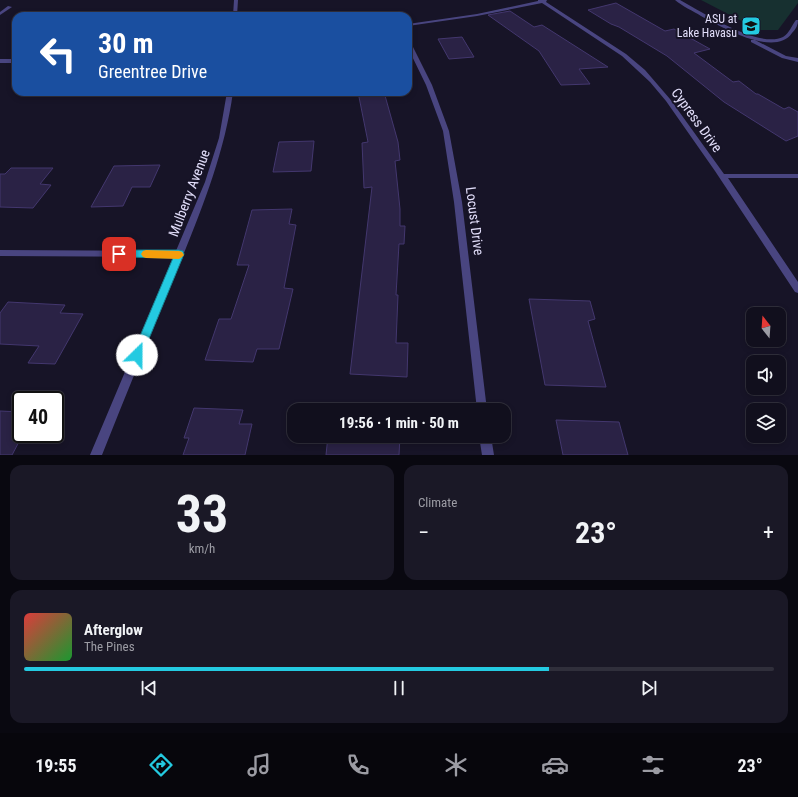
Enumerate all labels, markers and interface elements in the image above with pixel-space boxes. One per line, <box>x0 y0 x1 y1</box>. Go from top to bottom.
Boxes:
place label: ASU at Lake Havasu <box>677 12 737 40</box>
school or university icon: ASU at Lake Havasu <box>740 15 762 37</box>
text: 30 m <box>98 27 154 60</box>
icon: left <box>32 28 84 80</box>
text: Greentree Drive <box>98 61 207 82</box>
street label: Cypress Drive <box>668 85 726 156</box>
street label: Mulberry Avenue <box>165 147 213 239</box>
street label: Locust Drive <box>463 186 487 256</box>
pin <box>102 237 136 271</box>
icon: arrive <box>108 243 130 265</box>
north arrow <box>746 307 786 347</box>
map controls <box>746 307 786 443</box>
position arrow <box>116 334 158 376</box>
button: sound <box>746 355 786 395</box>
speed limit sign: 40 <box>12 391 64 443</box>
button: layers <box>746 403 786 443</box>
text: 19:56 · 1 min · 50 m <box>339 414 459 432</box>
text: 33 <box>176 484 228 545</box>
text: Climate <box>418 495 457 510</box>
text: 23° <box>575 515 617 550</box>
text: − <box>418 520 429 545</box>
text: + <box>763 520 774 545</box>
text: km/h <box>189 541 215 556</box>
text: Afterglow <box>84 621 143 639</box>
text: The Pines <box>84 639 135 654</box>
icon: previous <box>138 677 160 699</box>
icon: pause <box>388 677 410 699</box>
icon: next <box>638 677 660 699</box>
icon: directions <box>147 751 175 779</box>
icon: music <box>245 751 273 779</box>
icon: phone <box>344 751 372 779</box>
icon: climate <box>442 751 470 779</box>
icon: car <box>541 751 569 779</box>
icon: filters <box>639 751 667 779</box>
text: 19:55 <box>35 755 77 776</box>
text: 23° <box>737 755 763 776</box>

